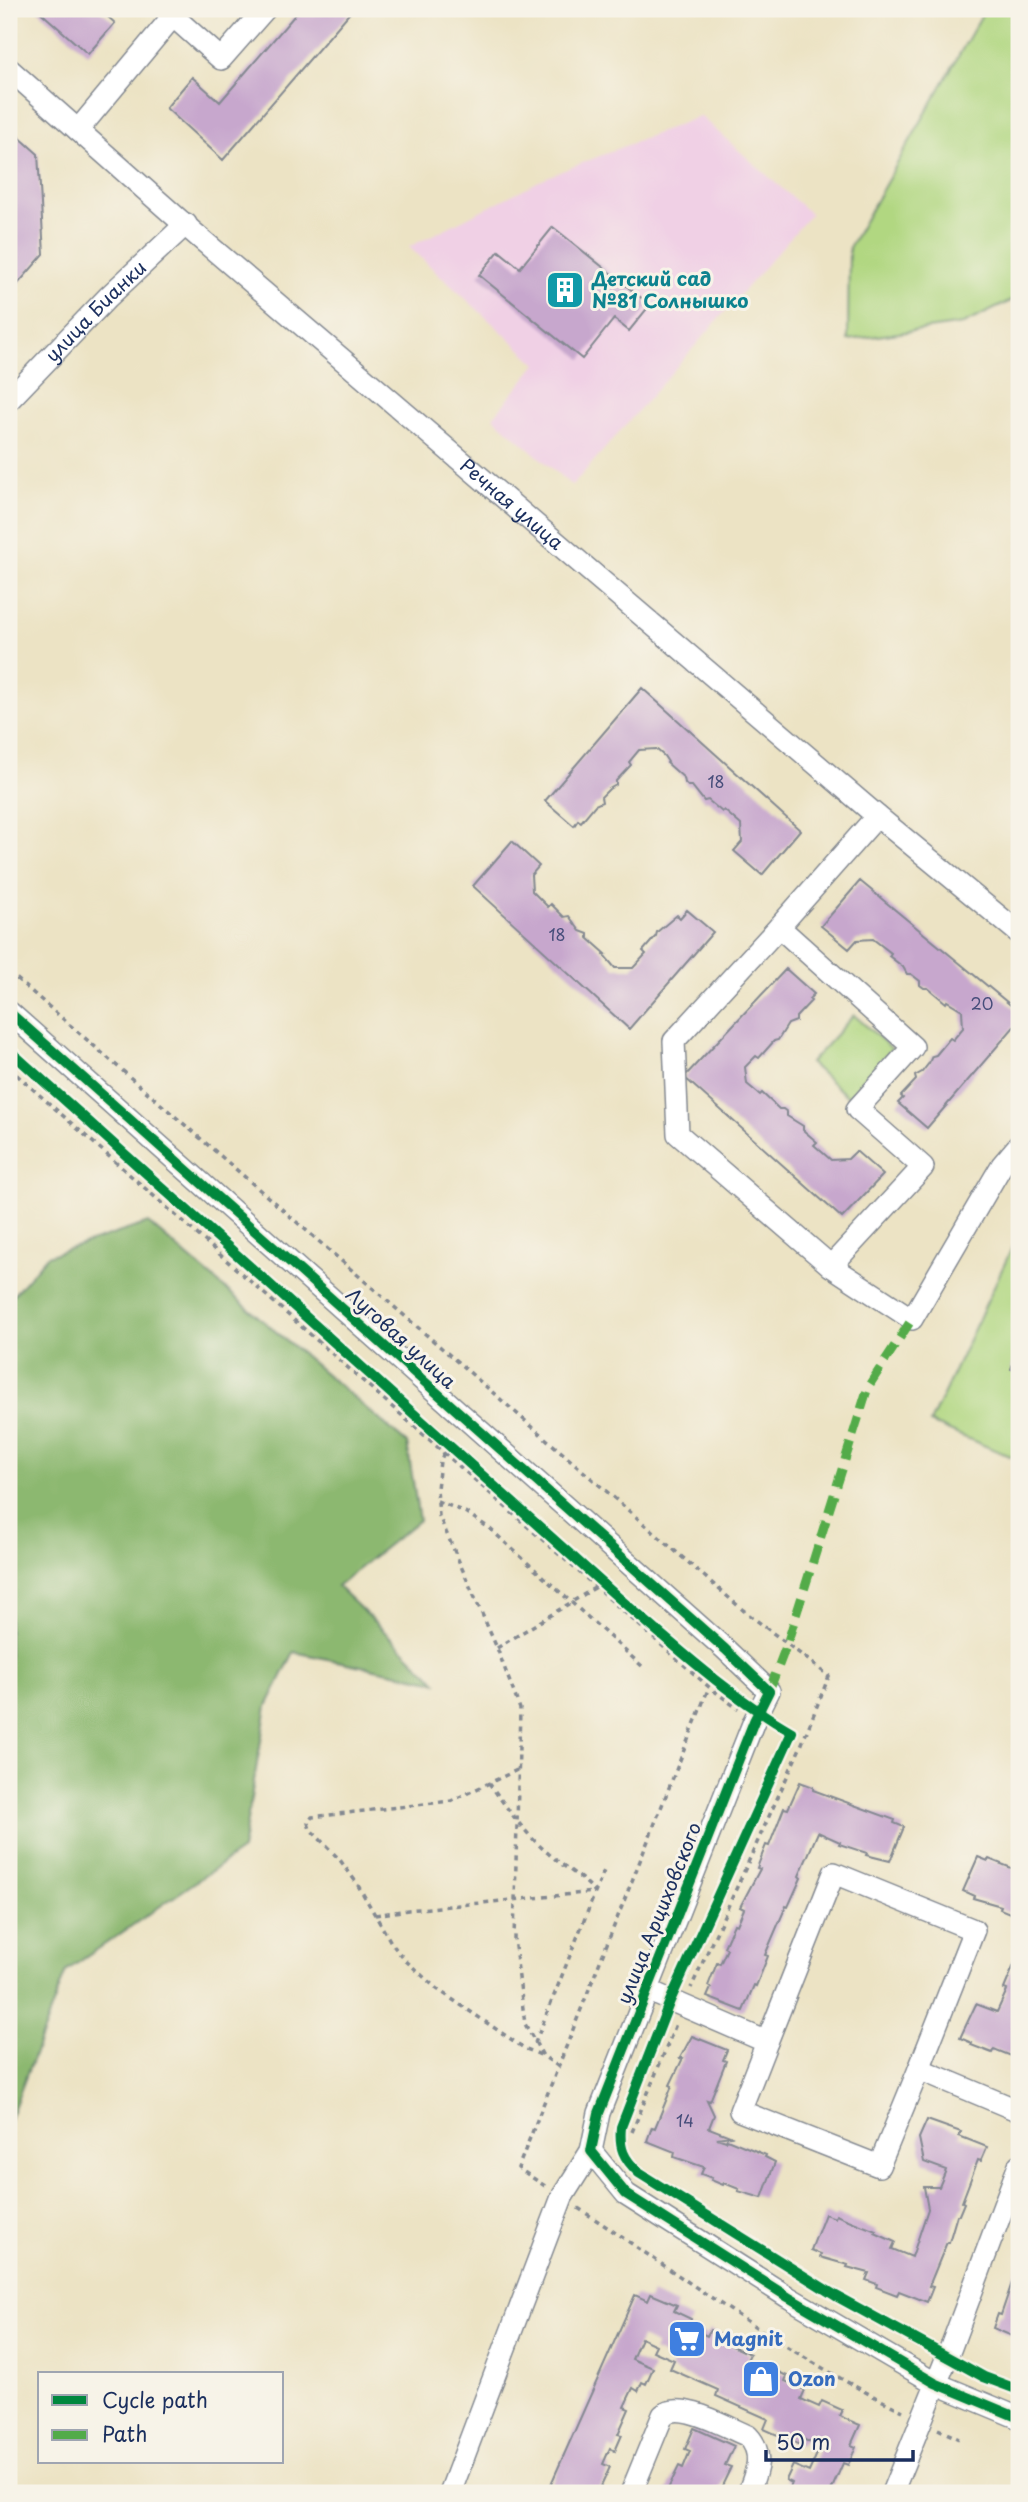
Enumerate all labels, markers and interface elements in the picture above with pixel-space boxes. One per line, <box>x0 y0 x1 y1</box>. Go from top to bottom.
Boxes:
street label: улица Бианки <box>38 253 152 368</box>
place label: Детский сад №81 Солнышко <box>591 264 748 314</box>
building icon: Детский сад №81 Солнышко <box>544 269 586 311</box>
street label: Речная улица <box>455 451 570 556</box>
house number: 18 <box>707 769 725 793</box>
house number: 18 <box>548 922 566 946</box>
house number: 20 <box>971 991 993 1015</box>
street label: Луговая улица <box>340 1280 463 1394</box>
street label: улица Арциховского <box>609 1817 707 2008</box>
house number: 14 <box>676 2108 694 2132</box>
supermarket icon: Magnit <box>666 2318 708 2360</box>
place label: Magnit <box>714 2324 783 2352</box>
shop icon: Ozon <box>740 2358 782 2400</box>
place label: Ozon <box>788 2364 836 2392</box>
legend <box>38 2372 284 2464</box>
text: Cycle path <box>102 2383 208 2415</box>
text: Path <box>102 2417 147 2449</box>
scale bar <box>766 2418 912 2462</box>
text: 50 m <box>776 2425 830 2457</box>

